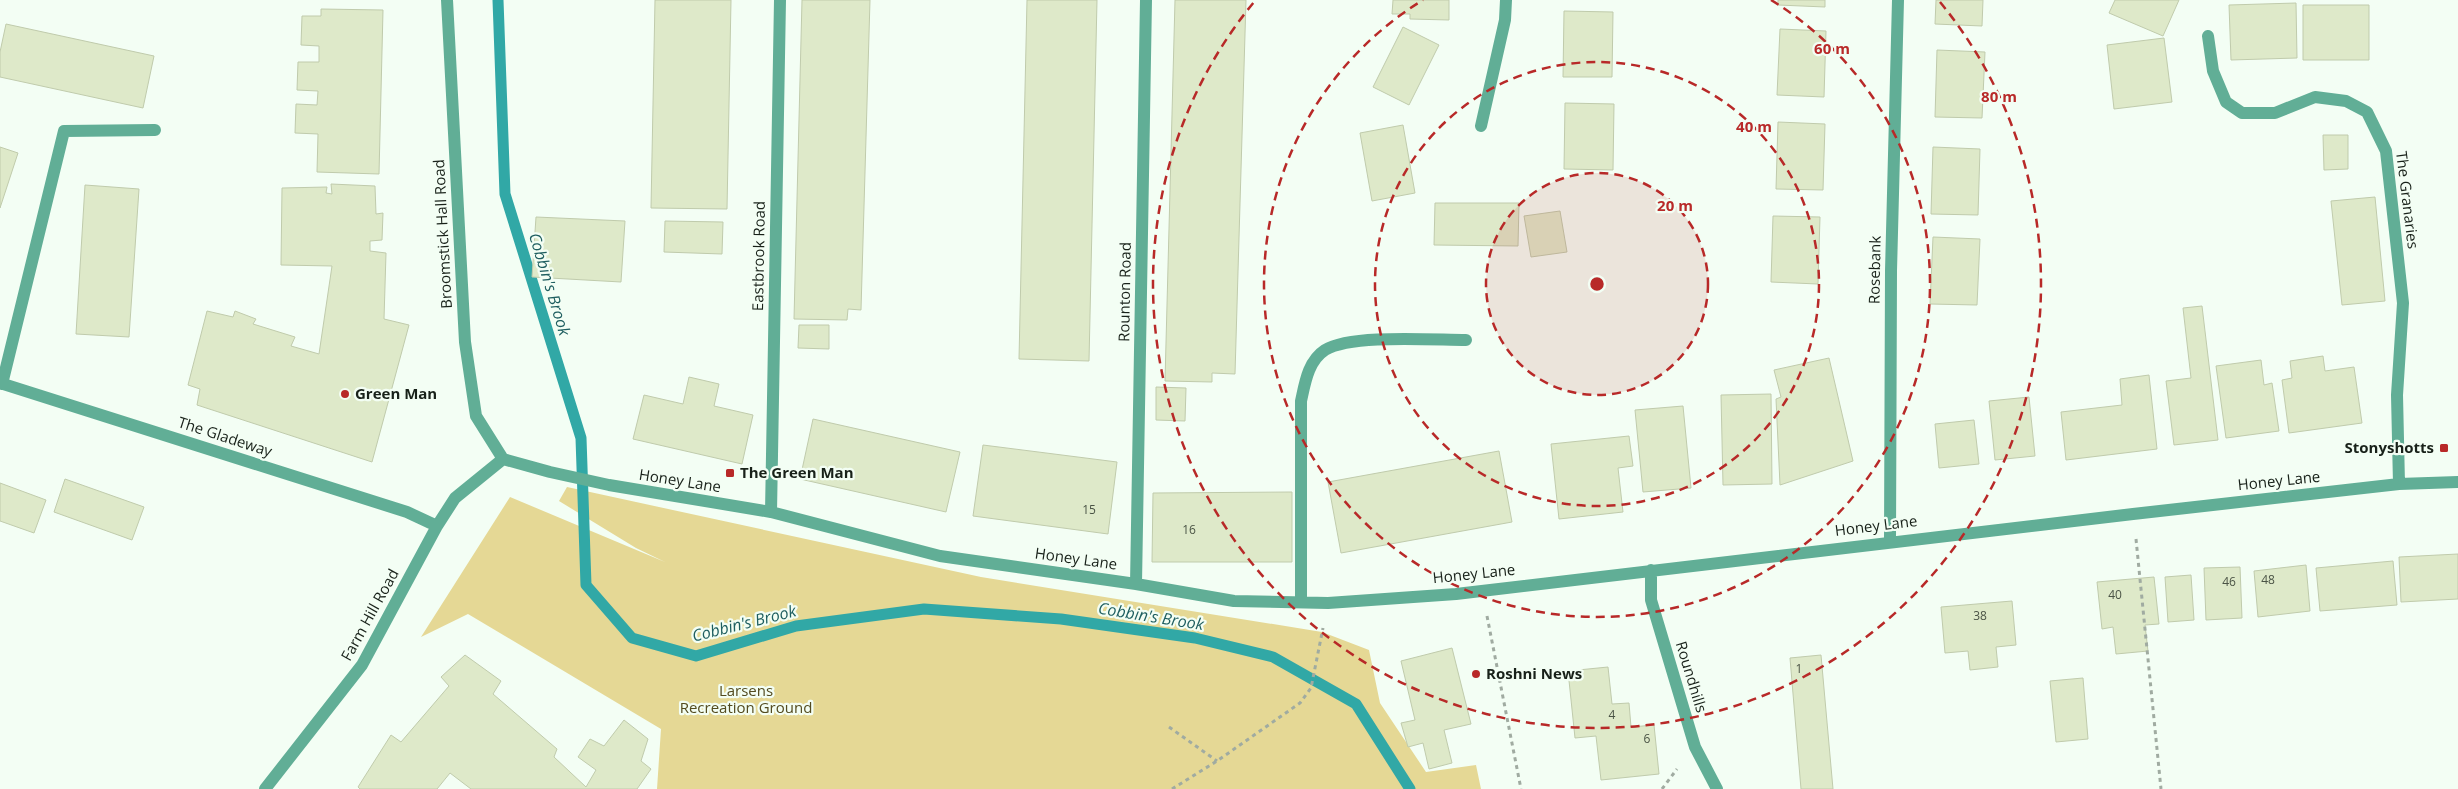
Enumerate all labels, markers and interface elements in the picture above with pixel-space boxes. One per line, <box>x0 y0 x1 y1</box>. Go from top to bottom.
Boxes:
text: 60 m <box>1814 38 1850 58</box>
text: 80 m <box>1981 86 2017 106</box>
text: 40 m <box>1736 116 1772 136</box>
street label: The Granaries <box>2392 150 2424 250</box>
street label: Broomstick Hall Road <box>428 159 456 309</box>
text: 20 m <box>1657 195 1693 215</box>
street label: Eastbrook Road <box>747 201 769 311</box>
water label: Cobbin's Brook <box>524 230 576 339</box>
street label: Rosebank <box>1863 235 1885 304</box>
street label: Rounton Road <box>1113 242 1135 342</box>
centre of rings <box>1588 275 1606 293</box>
place label: Green Man <box>355 383 437 403</box>
marker: Green Man <box>339 388 351 400</box>
street label: The Gladeway <box>176 411 275 461</box>
place label: Stonyshotts <box>2344 437 2434 457</box>
marker: Stonyshotts <box>2438 442 2450 454</box>
place label: The Green Man <box>740 462 854 482</box>
street label: Honey Lane <box>638 464 723 496</box>
street label: Honey Lane <box>2237 466 2321 494</box>
marker: The Green Man <box>724 467 736 479</box>
house number: 15 <box>1082 501 1096 518</box>
street label: Honey Lane <box>1834 510 1918 540</box>
house number: 16 <box>1182 521 1196 538</box>
street label: Honey Lane <box>1034 542 1119 574</box>
street label: Honey Lane <box>1432 559 1516 587</box>
street label: Farm Hill Road <box>336 565 403 664</box>
house number: 48 <box>2261 571 2275 588</box>
house number: 46 <box>2222 573 2236 590</box>
house number: 40 <box>2108 586 2122 603</box>
water label: Cobbin's Brook <box>1097 597 1206 635</box>
water label: Cobbin's Brook <box>690 599 799 647</box>
house number: 38 <box>1973 607 1987 624</box>
street label: Roundhills <box>1672 639 1712 715</box>
house number: 1 <box>1796 660 1802 677</box>
place label: Roshni News <box>1486 663 1582 683</box>
marker: Roshni News <box>1470 668 1482 680</box>
park label: Larsens Recreation Ground <box>680 680 812 717</box>
house number: 4 <box>1609 706 1616 723</box>
house number: 6 <box>1644 730 1651 747</box>

